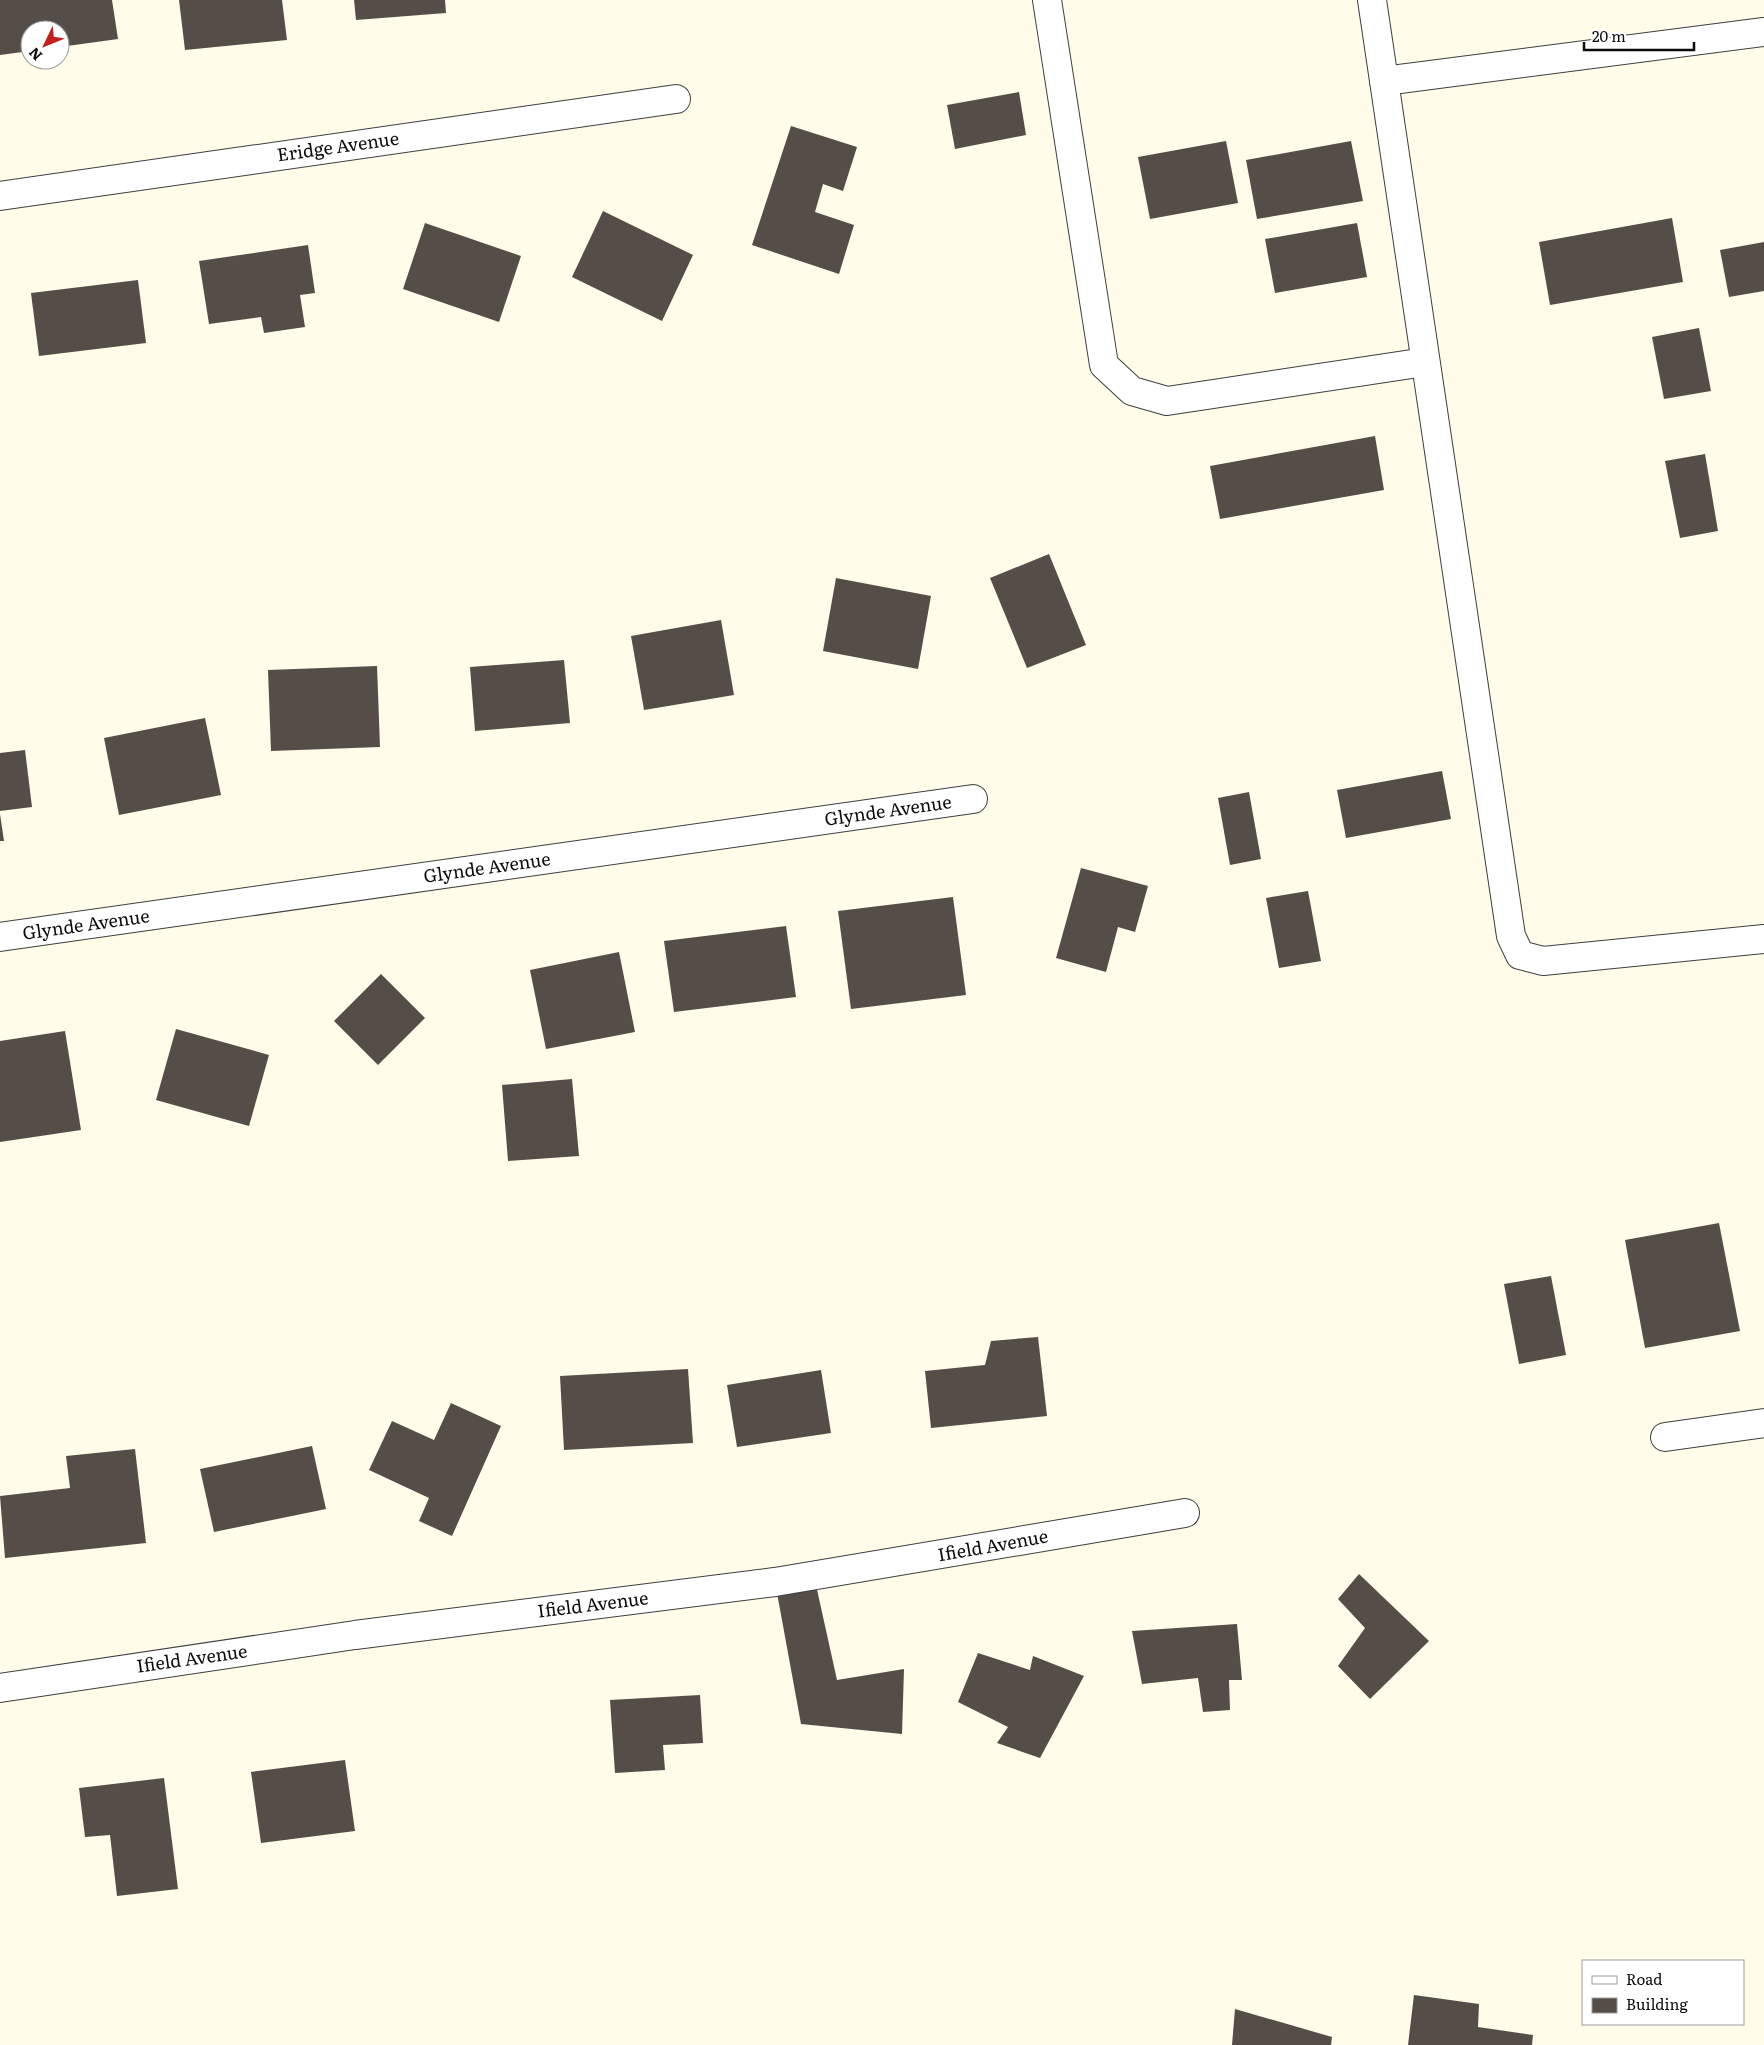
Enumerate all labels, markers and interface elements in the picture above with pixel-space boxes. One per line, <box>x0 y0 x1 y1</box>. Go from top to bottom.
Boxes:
north arrow <box>20 20 70 70</box>
scale bar <box>1584 20 1694 52</box>
text: 20 m <box>1592 24 1626 47</box>
text: N <box>23 43 46 66</box>
street label: Eridge Avenue <box>275 124 400 167</box>
street label: Glynde Avenue <box>822 787 953 832</box>
street label: Glynde Avenue <box>421 844 552 889</box>
street label: Glynde Avenue <box>20 901 151 946</box>
street label: Ifield Avenue <box>935 1522 1050 1568</box>
street label: Ifield Avenue <box>536 1583 650 1624</box>
street label: Ifield Avenue <box>135 1636 249 1679</box>
legend <box>1582 1960 1744 2025</box>
text: Road <box>1626 1967 1662 1990</box>
text: Building <box>1626 1992 1688 2015</box>

